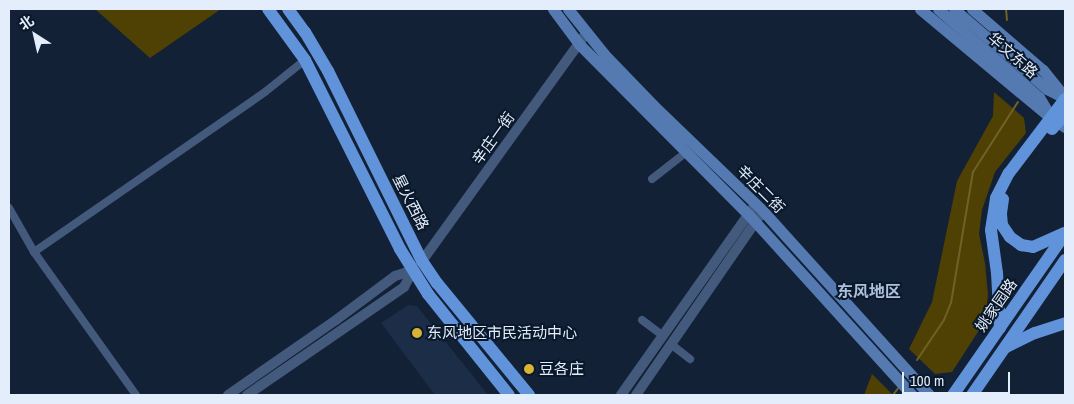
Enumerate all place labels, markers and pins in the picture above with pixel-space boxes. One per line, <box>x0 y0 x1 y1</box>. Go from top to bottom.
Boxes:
place label: 东风地区市民活动中心 <box>427 324 577 342</box>
marker: 东风地区市民活动中心 <box>411 327 423 339</box>
place label: 豆各庄 <box>539 360 584 378</box>
marker: 豆各庄 <box>523 363 535 375</box>

